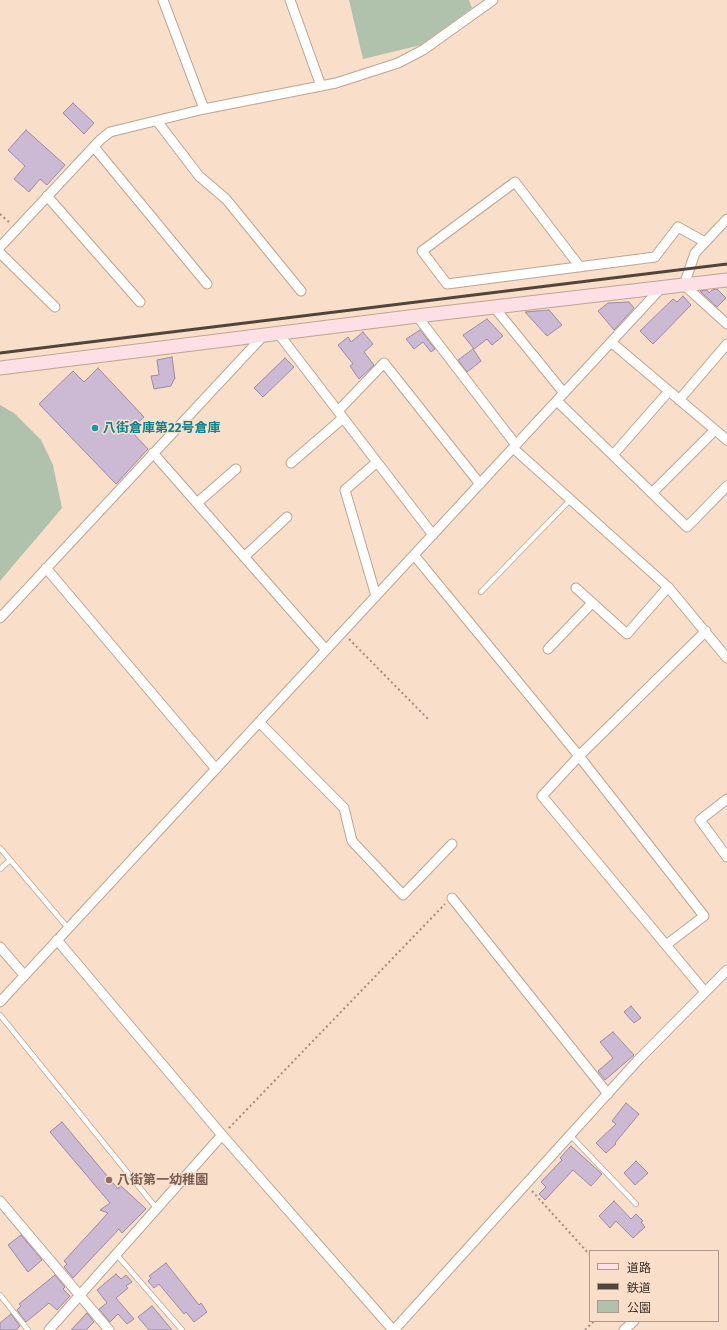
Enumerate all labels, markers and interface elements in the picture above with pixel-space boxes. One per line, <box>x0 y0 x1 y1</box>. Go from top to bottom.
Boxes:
place label: 八街倉庫第22号倉庫 <box>103 420 220 436</box>
marker: 八街倉庫第22号倉庫 <box>90 423 100 433</box>
place label: 八街第一幼稚園 <box>117 1172 208 1188</box>
marker: 八街第一幼稚園 <box>104 1175 114 1185</box>
legend <box>589 1250 719 1322</box>
text: 道路 <box>627 1261 651 1275</box>
text: 鉄道 <box>627 1281 651 1295</box>
text: 公園 <box>627 1301 651 1315</box>

